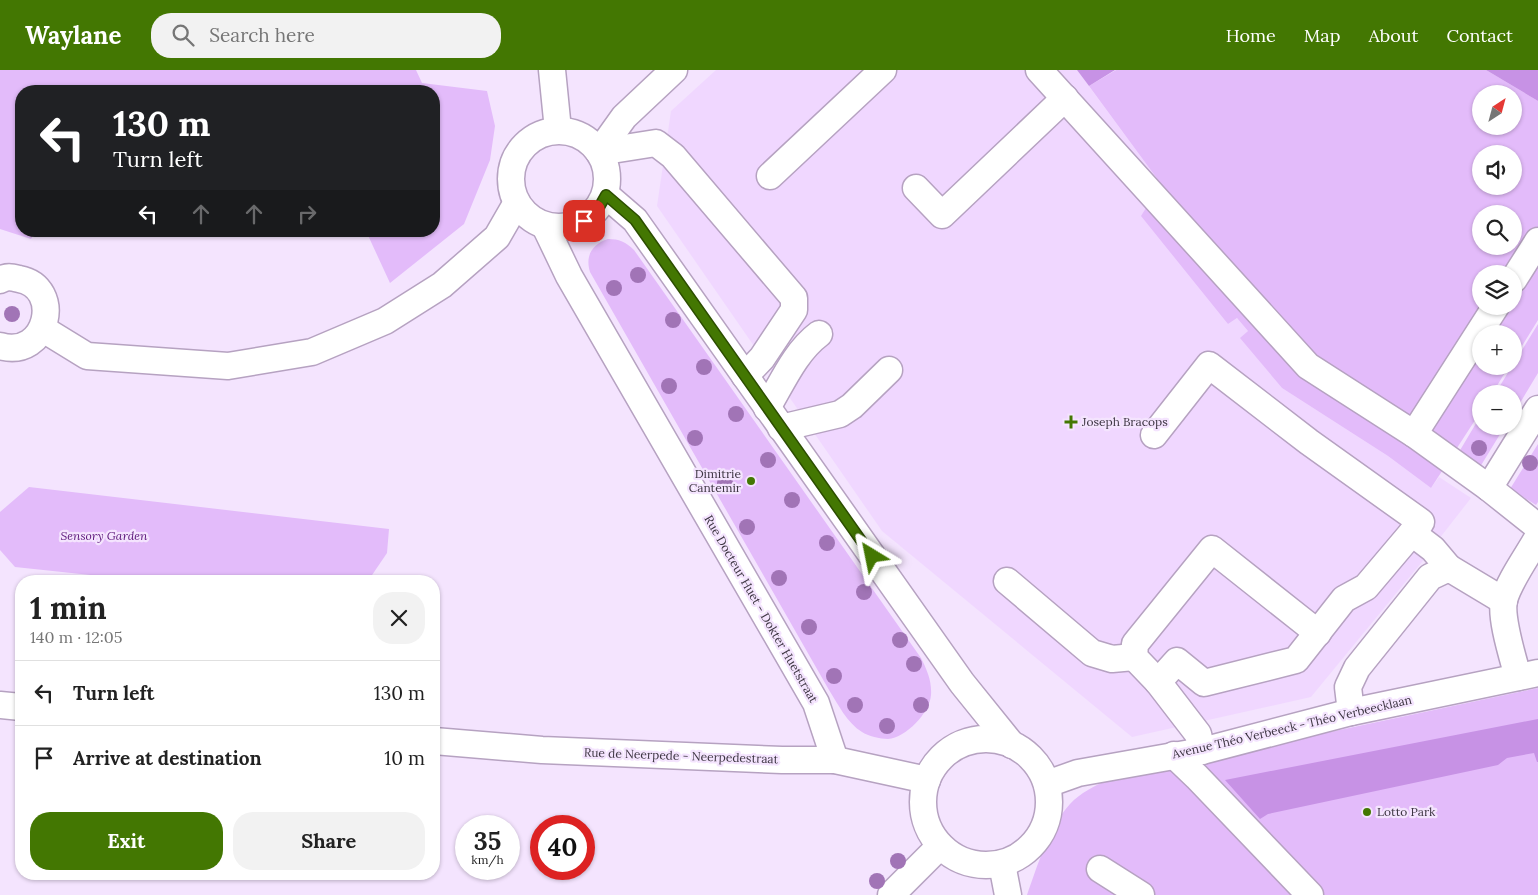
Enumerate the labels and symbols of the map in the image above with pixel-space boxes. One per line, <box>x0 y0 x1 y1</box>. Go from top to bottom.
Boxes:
north arrow <box>1472 85 1522 135</box>
pin <box>563 200 605 242</box>
place label: Joseph Bracops <box>1081 414 1168 429</box>
marker: Joseph Bracops <box>1064 415 1078 429</box>
place label: Dimitrie Cantemir <box>689 466 742 495</box>
marker: Dimitrie Cantemir <box>745 475 757 487</box>
street label: Rue Docteur Huet - Dokter Huetstraat <box>701 512 822 706</box>
park label: Sensory Garden <box>61 528 148 543</box>
position arrow <box>845 529 897 581</box>
street label: Avenue Théo Verbeeck - Théo Verbeecklaan <box>1170 692 1413 762</box>
street label: Rue de Neerpede - Neerpedestraat <box>584 745 779 766</box>
place label: Lotto Park <box>1377 804 1436 819</box>
marker: Lotto Park <box>1361 806 1373 818</box>
speed limit sign: 40 <box>530 815 595 880</box>

